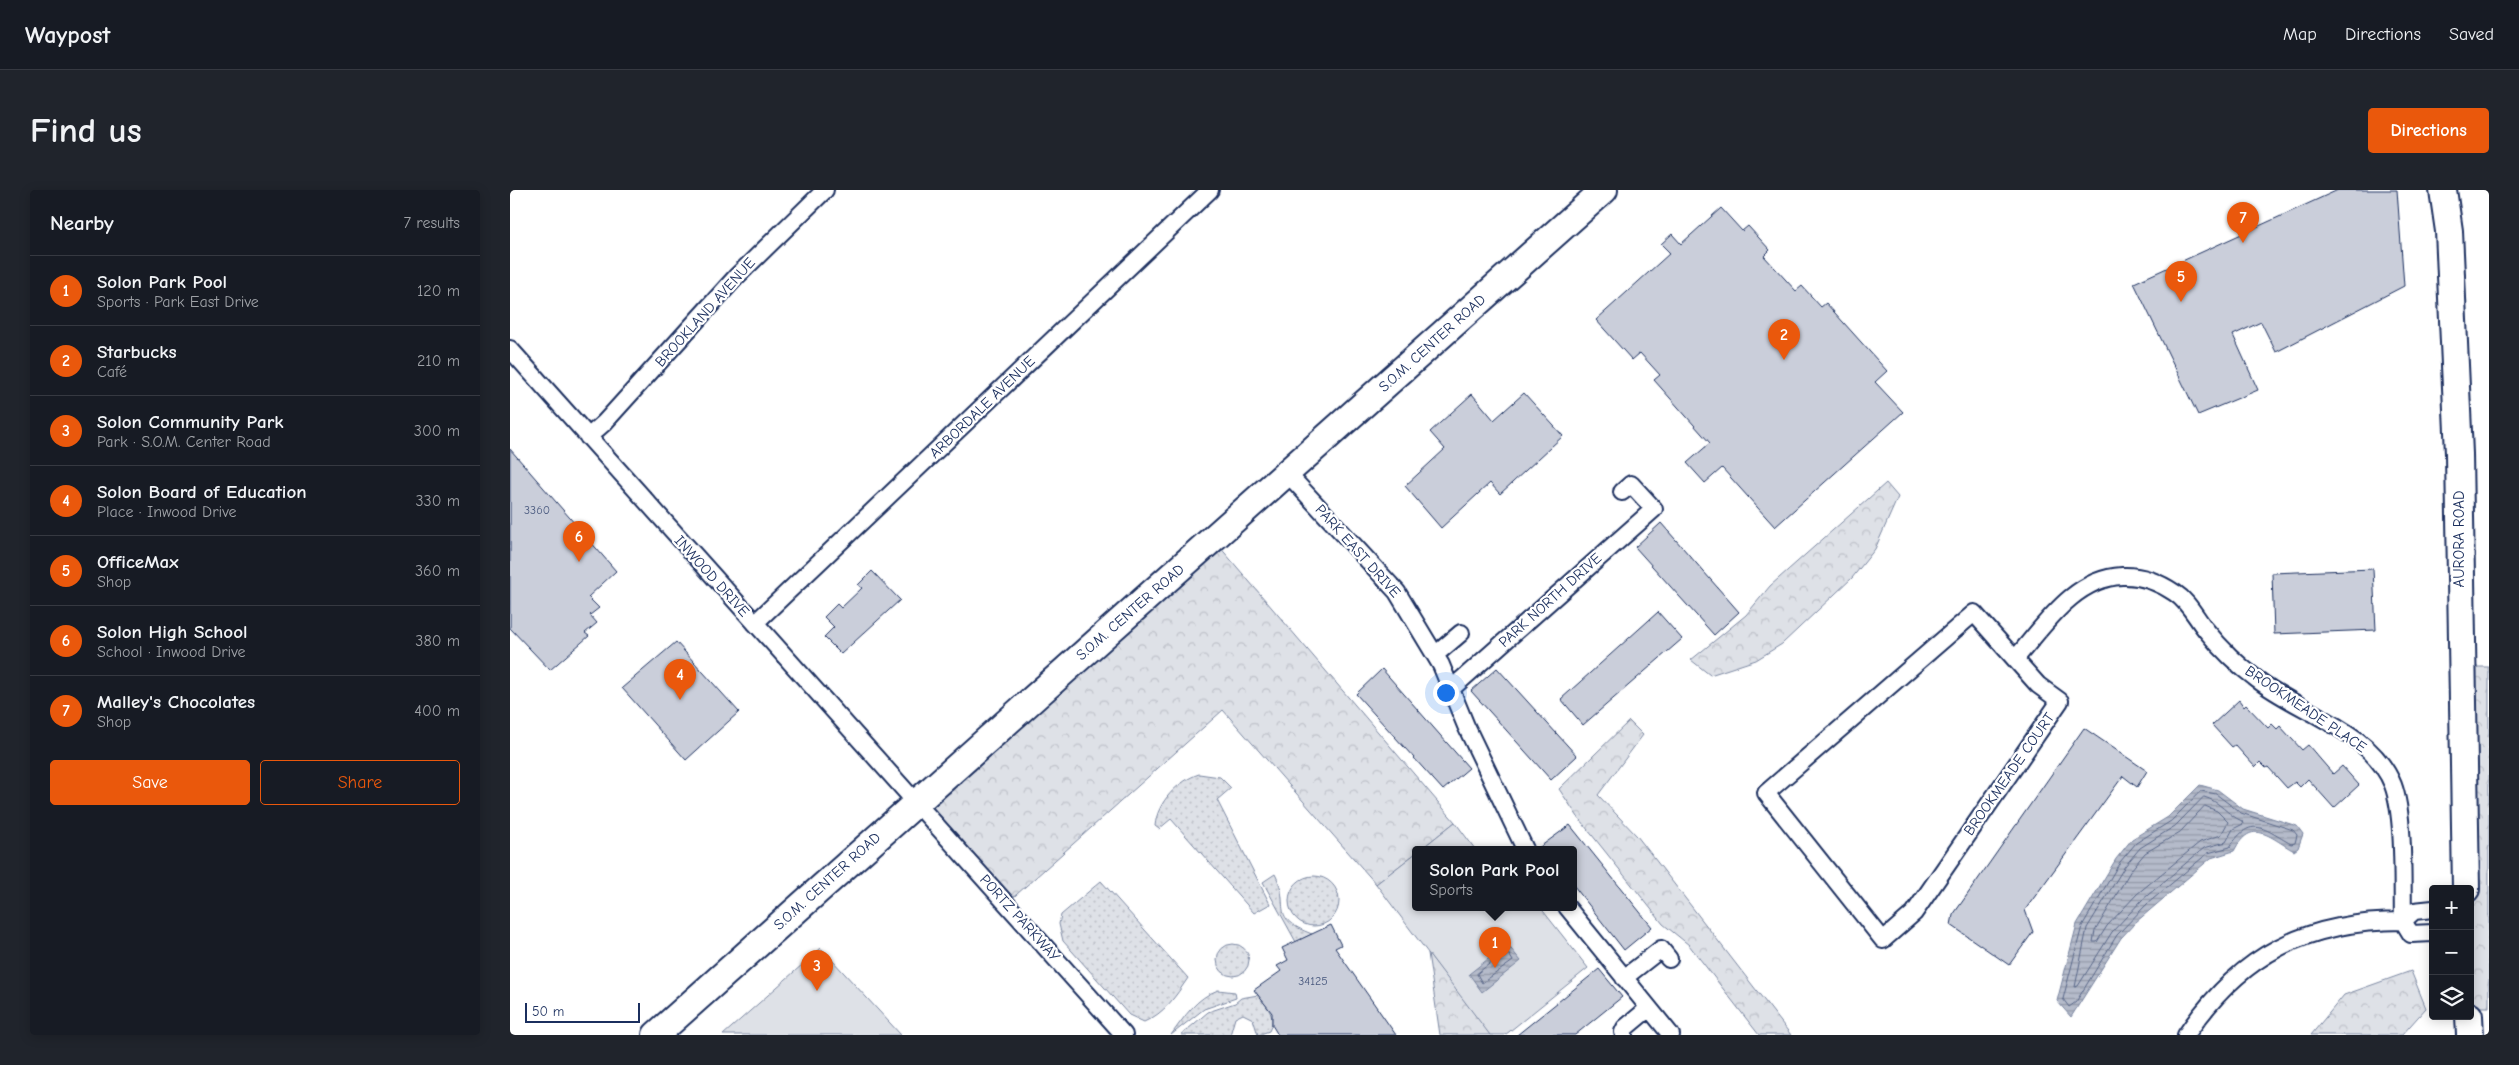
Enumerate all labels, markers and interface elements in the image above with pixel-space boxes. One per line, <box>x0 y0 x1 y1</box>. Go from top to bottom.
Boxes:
text: Waypost <box>25 21 110 49</box>
text: Map <box>2283 24 2317 45</box>
text: Directions <box>2345 24 2421 45</box>
text: Saved <box>2449 24 2494 45</box>
button: Directions <box>2368 108 2489 153</box>
text: Find us <box>30 110 142 151</box>
pin: 7 <box>2227 202 2259 243</box>
text: Nearby <box>50 211 114 235</box>
text: 7 results <box>403 214 460 232</box>
street label: BROOKLAND AVENUE <box>651 254 759 370</box>
pin: 5 <box>2165 261 2197 302</box>
text: Solon Park Pool <box>97 271 227 293</box>
text: 1 <box>63 282 69 300</box>
text: 120 m <box>417 282 460 300</box>
street label: S.O.M. CENTER ROAD <box>1375 290 1489 396</box>
text: Sports · Park East Drive <box>97 293 259 311</box>
pin: 2 <box>1768 319 1800 360</box>
text: Starbucks <box>97 341 177 363</box>
text: 2 <box>62 352 70 370</box>
text: 210 m <box>417 352 460 370</box>
street label: ARBORDALE AVENUE <box>926 352 1038 462</box>
text: Café <box>97 363 127 381</box>
text: Solon Community Park <box>97 411 284 433</box>
text: 3 <box>62 422 70 440</box>
text: 300 m <box>414 422 460 440</box>
text: Park · S.O.M. Center Road <box>97 433 271 451</box>
text: Solon Board of Education <box>97 481 307 503</box>
street label: AURORA ROAD <box>2450 490 2468 588</box>
text: 4 <box>62 492 70 510</box>
text: 330 m <box>415 492 460 510</box>
street label: PARK EAST DRIVE <box>1311 501 1405 601</box>
text: Place · Inwood Drive <box>97 503 237 521</box>
house number: 3360 <box>524 503 550 517</box>
pin: 6 <box>563 521 595 562</box>
street label: INWOOD DRIVE <box>671 532 753 620</box>
street label: PARK NORTH DRIVE <box>1495 549 1605 651</box>
text: OfficeMax <box>97 551 178 573</box>
street label: S.O.M. CENTER ROAD <box>1072 560 1188 664</box>
text: 5 <box>62 562 70 580</box>
text: 360 m <box>415 562 460 580</box>
text: Shop <box>97 573 131 591</box>
text: Solon High School <box>97 621 247 643</box>
text: 6 <box>62 632 70 650</box>
text: 380 m <box>415 632 460 650</box>
text: School · Inwood Drive <box>97 643 246 661</box>
pin: 4 <box>664 659 696 700</box>
street label: BROOKMEADE PLACE <box>2242 662 2370 756</box>
your location <box>1433 680 1459 706</box>
text: Malley's Chocolates <box>97 691 255 713</box>
text: 7 <box>62 702 70 720</box>
text: 400 m <box>414 702 460 720</box>
street label: BROOKMEADE COURT <box>1960 709 2058 839</box>
text: Shop <box>97 713 131 731</box>
button: Save <box>50 760 250 805</box>
button: Share <box>260 760 460 805</box>
street label: S.O.M. CENTER ROAD <box>770 828 884 934</box>
popup <box>1412 846 1577 911</box>
text: Solon Park Pool <box>1429 859 1560 881</box>
street label: PORTZ PARKWAY <box>976 871 1064 965</box>
text: Sports <box>1429 881 1473 899</box>
map controls <box>2429 885 2474 1020</box>
button: + <box>2429 885 2474 930</box>
pin: 1 <box>1479 927 1511 968</box>
button: − <box>2429 930 2474 975</box>
pin: 3 <box>801 950 833 991</box>
house number: 34125 <box>1298 974 1328 988</box>
button: layers <box>2429 975 2474 1020</box>
scale bar <box>525 1000 640 1023</box>
text: 50 m <box>532 1003 564 1020</box>

